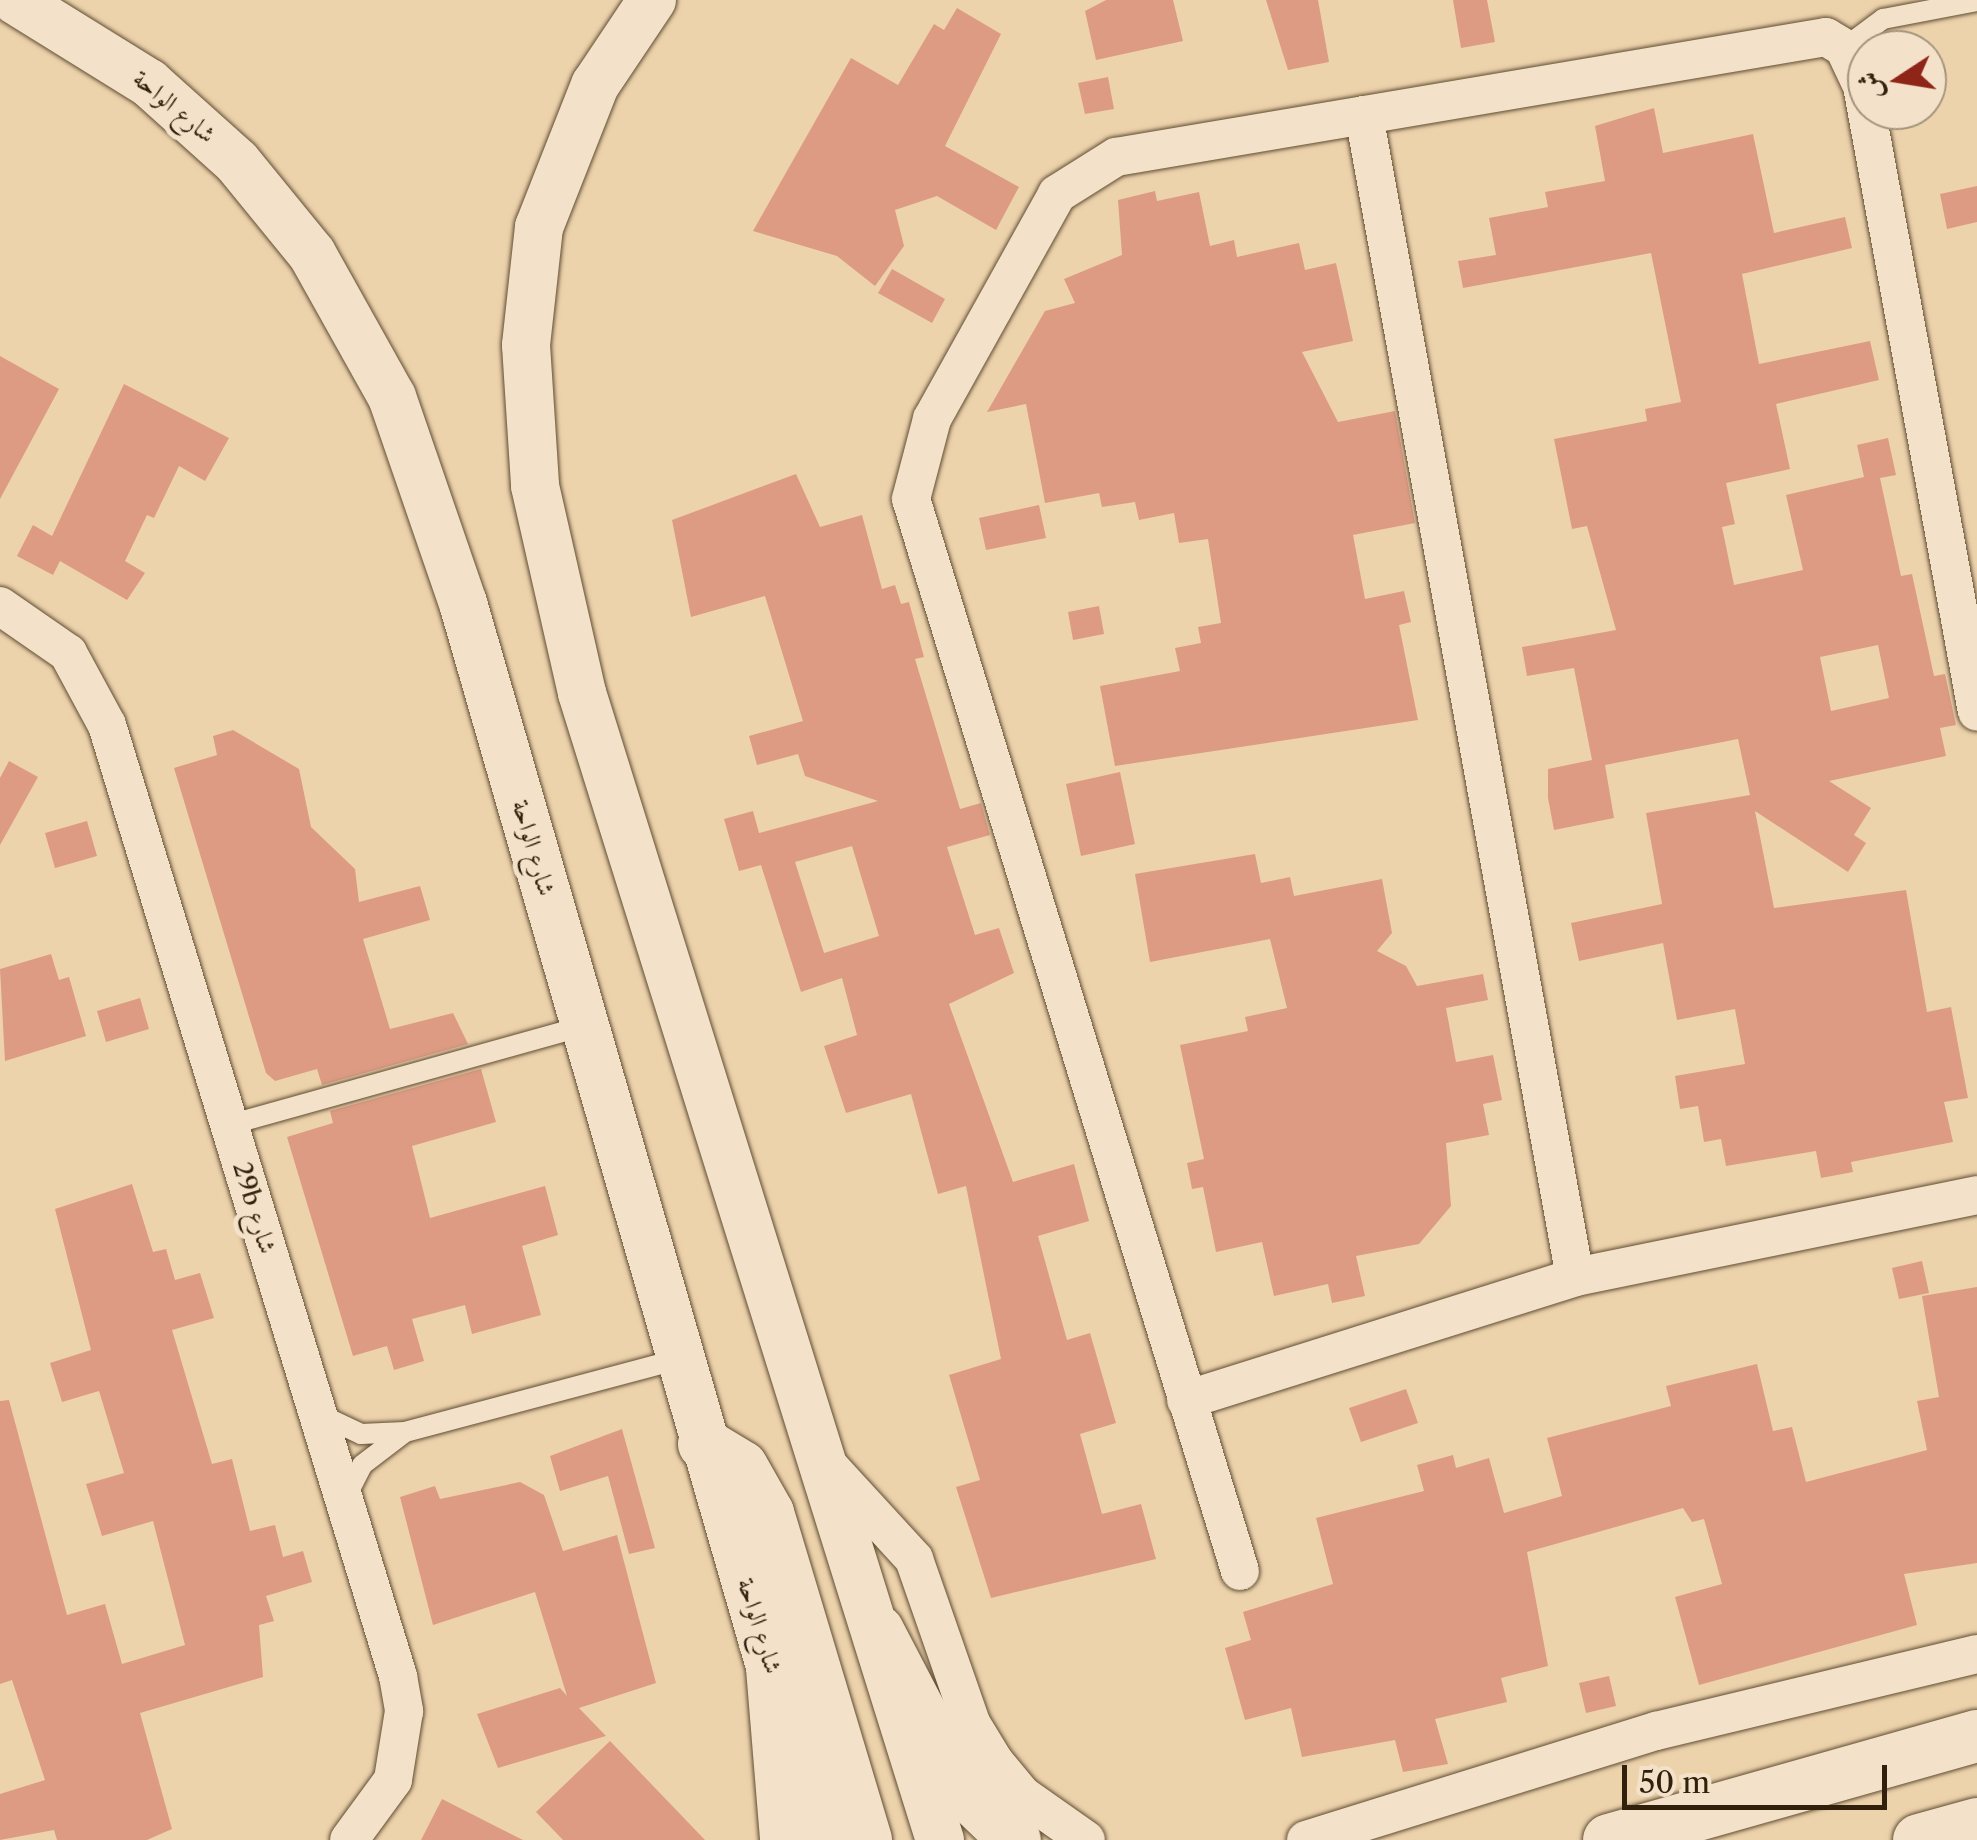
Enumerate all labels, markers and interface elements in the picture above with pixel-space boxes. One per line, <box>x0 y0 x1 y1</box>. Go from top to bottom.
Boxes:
north arrow <box>1847 30 1947 130</box>
street label: شارع الواحة <box>127 64 221 150</box>
text: ش <box>1850 69 1889 103</box>
street label: شارع الواحة <box>505 797 561 899</box>
street label: 29b شارع <box>226 1159 282 1257</box>
street label: شارع الواحة <box>730 1574 788 1678</box>
scale bar <box>1627 1745 1892 1807</box>
text: 50 m <box>1639 1764 1710 1801</box>

